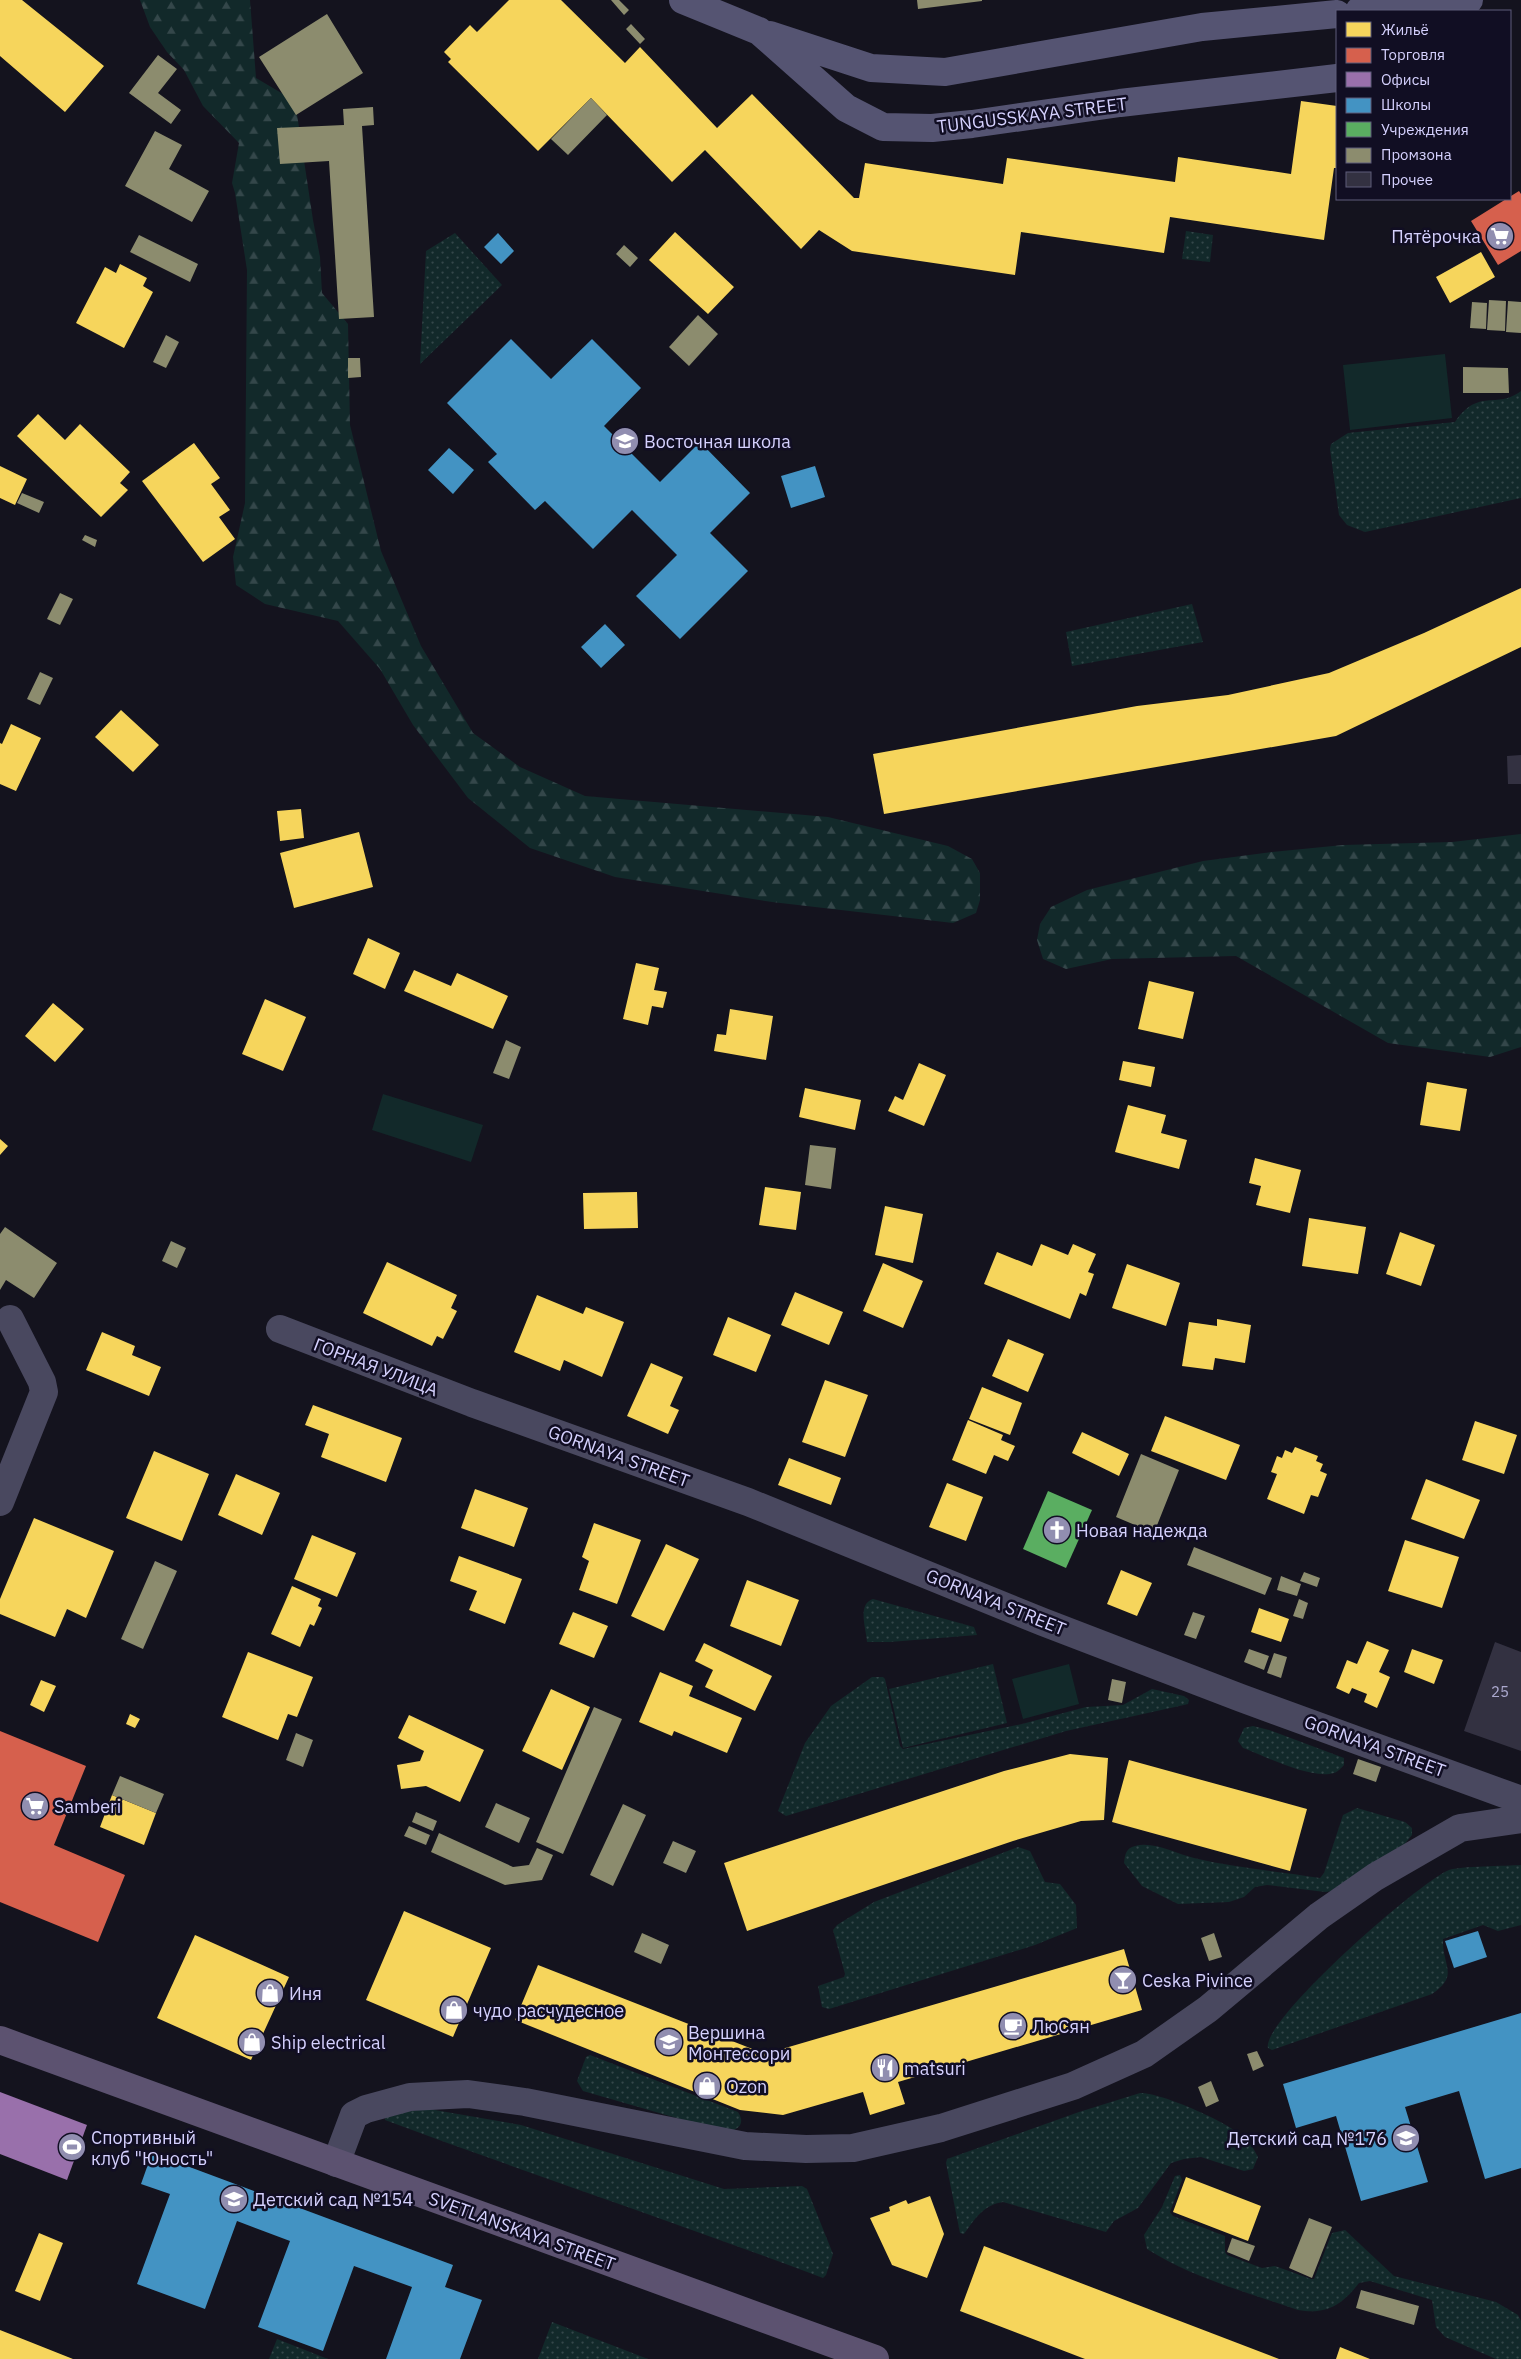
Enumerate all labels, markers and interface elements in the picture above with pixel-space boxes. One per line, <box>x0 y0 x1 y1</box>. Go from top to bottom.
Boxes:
legend <box>1336 10 1511 200</box>
text: Жильё <box>1381 20 1429 39</box>
text: Торговля <box>1381 45 1445 64</box>
text: Офисы <box>1381 70 1430 89</box>
street label: TUNGUSSKAYA STREET <box>936 92 1128 138</box>
text: Школы <box>1381 95 1431 114</box>
text: Учреждения <box>1381 120 1469 139</box>
text: Промзона <box>1381 145 1452 164</box>
text: Прочее <box>1381 170 1433 189</box>
supermarket icon: Пятёрочка <box>1485 221 1515 251</box>
place label: Пятёрочка <box>1391 225 1481 248</box>
school or university icon: Восточная школа <box>610 426 640 456</box>
place label: Восточная школа <box>644 430 791 453</box>
street label: ГОРНАЯ УЛИЦА <box>310 1333 442 1401</box>
street label: GORNAYA STREET <box>545 1420 693 1492</box>
church icon: Новая надежда <box>1042 1515 1072 1545</box>
place label: Новая надежда <box>1076 1519 1208 1542</box>
street label: GORNAYA STREET <box>923 1563 1069 1641</box>
house number: 25 <box>1491 1682 1509 1701</box>
street label: GORNAYA STREET <box>1301 1710 1449 1782</box>
supermarket icon: Samberi <box>20 1791 50 1821</box>
place label: Samberi <box>54 1795 121 1818</box>
bar icon: Ceska Pivince <box>1108 1965 1138 1995</box>
place label: Ceska Pivince <box>1142 1969 1253 1992</box>
shop icon: Иня <box>255 1978 285 2008</box>
place label: Иня <box>289 1982 322 2005</box>
shop icon: чудо расчудесное <box>439 1995 469 2025</box>
place label: чудо расчудесное <box>473 1999 624 2022</box>
cafe icon: ЛюСян <box>998 2011 1028 2041</box>
place label: ЛюСян <box>1032 2015 1090 2038</box>
place label: Вершина Монтессори <box>688 2021 790 2065</box>
shop icon: Ship electrical <box>237 2027 267 2057</box>
school or university icon: Вершина Монтессори <box>654 2027 684 2057</box>
place label: Ship electrical <box>271 2031 386 2054</box>
restaurant icon: matsuri <box>870 2053 900 2083</box>
place label: matsuri <box>904 2057 966 2080</box>
shop icon: Ozon <box>692 2071 722 2101</box>
place label: Ozon <box>726 2075 767 2098</box>
school or university icon: Детский сад №176 <box>1391 2123 1421 2153</box>
place label: Спортивный клуб "Юность" <box>91 2126 213 2170</box>
place label: Детский сад №176 <box>1227 2127 1387 2150</box>
sports icon: Спортивный клуб "Юность" <box>57 2132 87 2162</box>
school or university icon: Детский сад №154 <box>219 2184 249 2214</box>
street label: SVETLANSKAYA STREET <box>425 2186 619 2276</box>
place label: Детский сад №154 <box>253 2188 413 2211</box>

